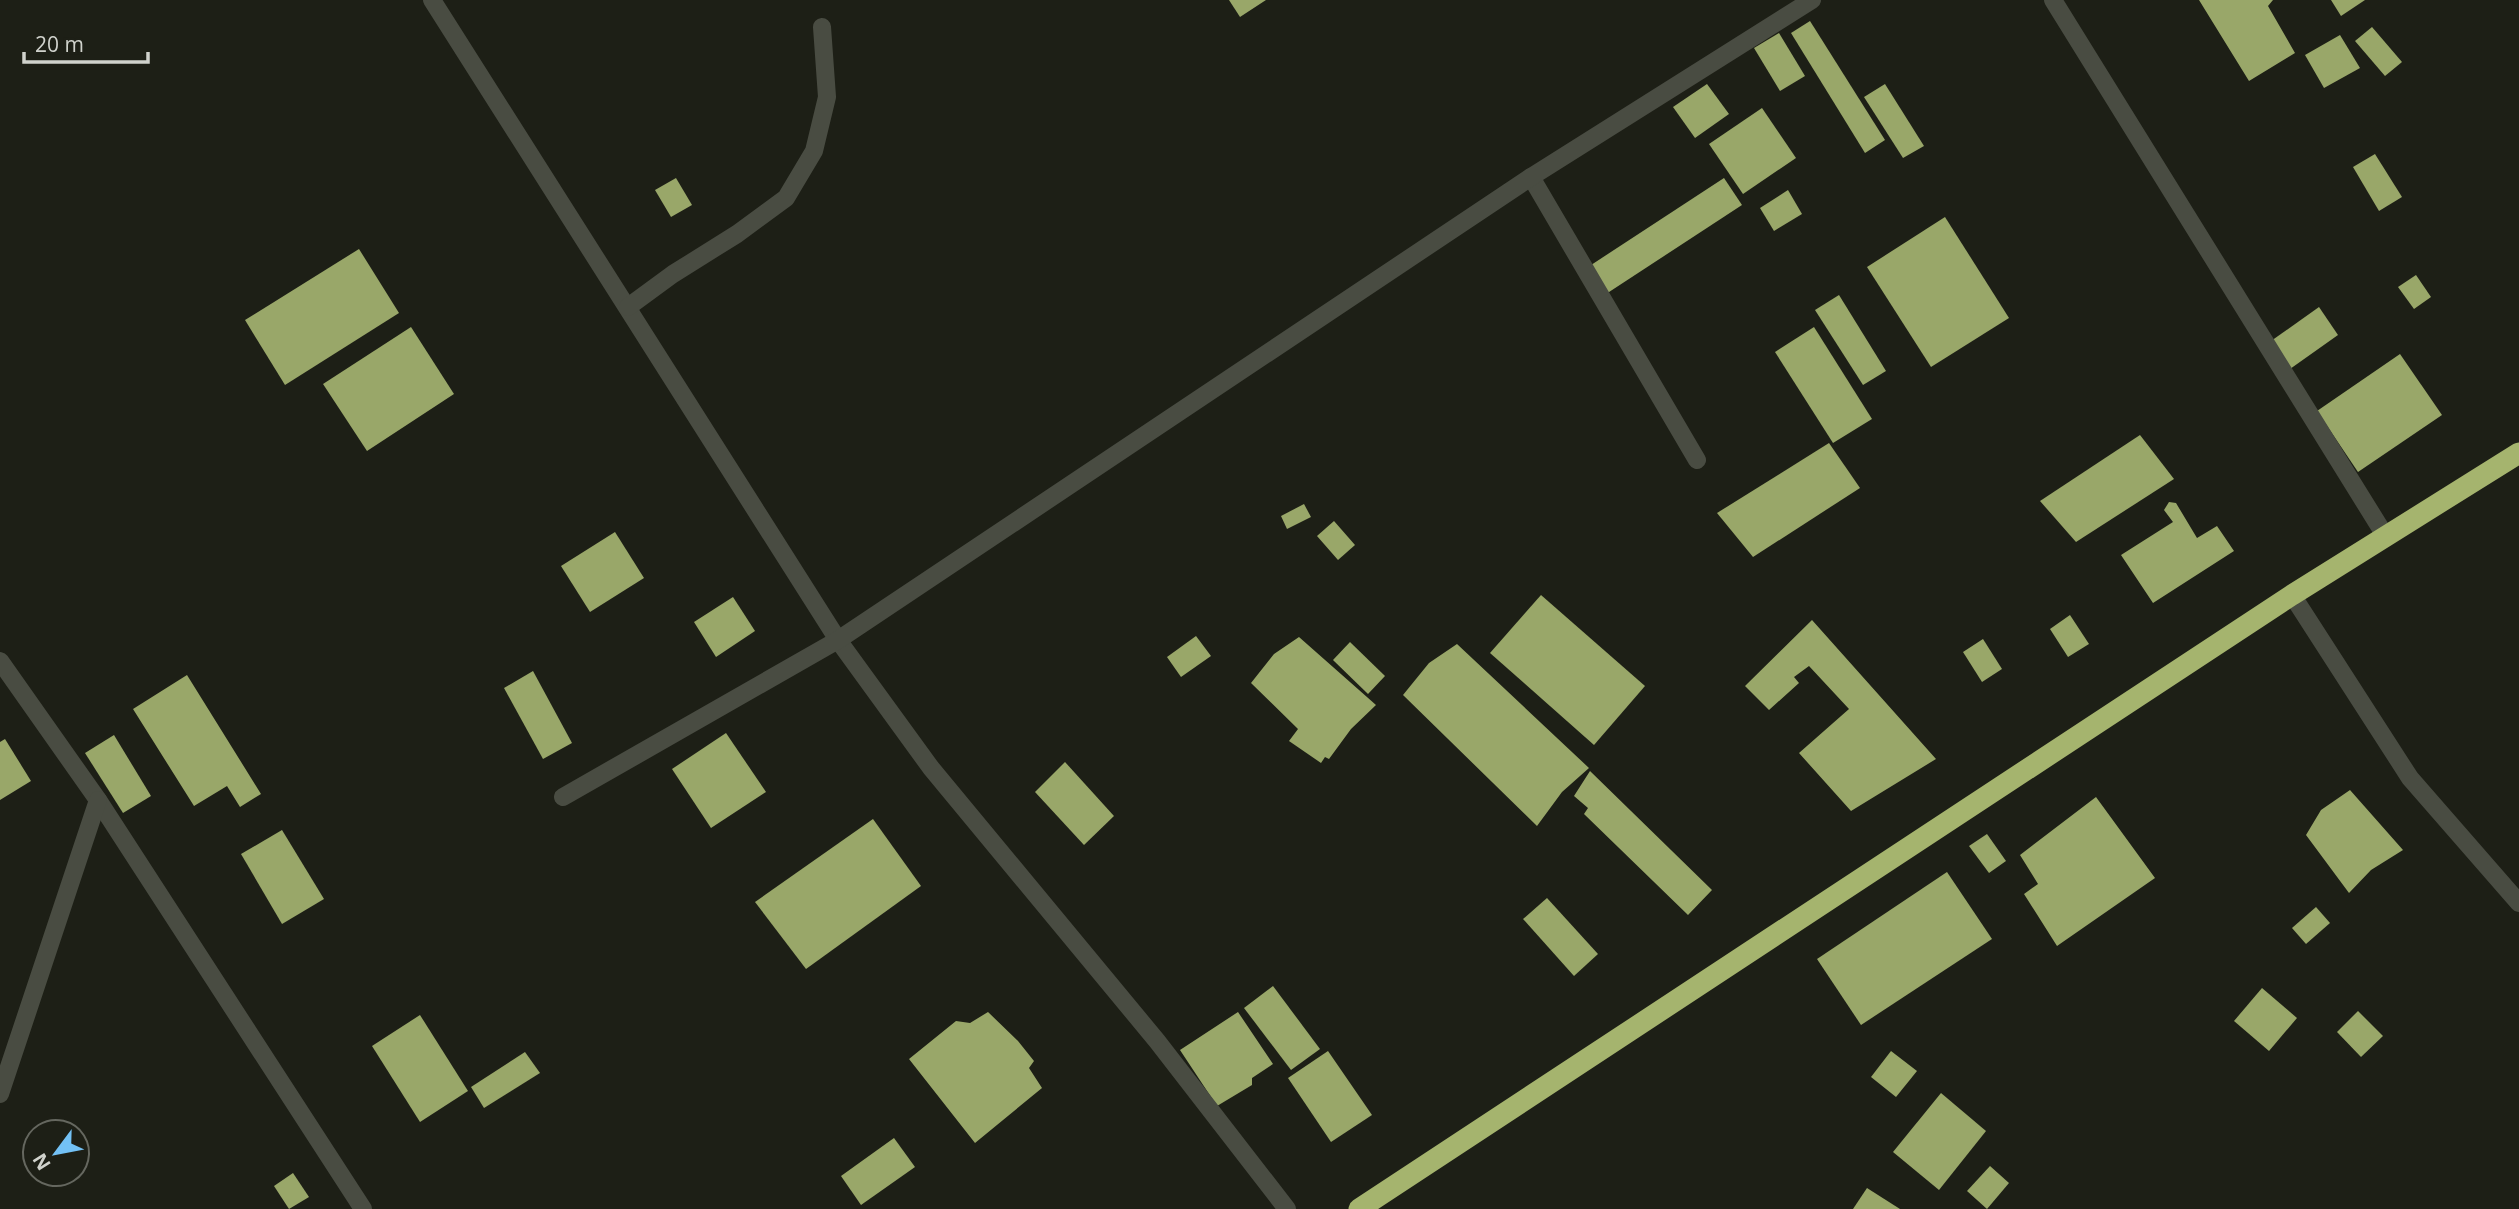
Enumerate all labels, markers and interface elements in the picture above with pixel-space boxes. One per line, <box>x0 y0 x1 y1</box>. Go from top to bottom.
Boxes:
scale bar <box>24 21 149 65</box>
text: 20 m <box>35 30 84 58</box>
north arrow <box>21 1118 91 1188</box>
text: N <box>26 1149 57 1175</box>

